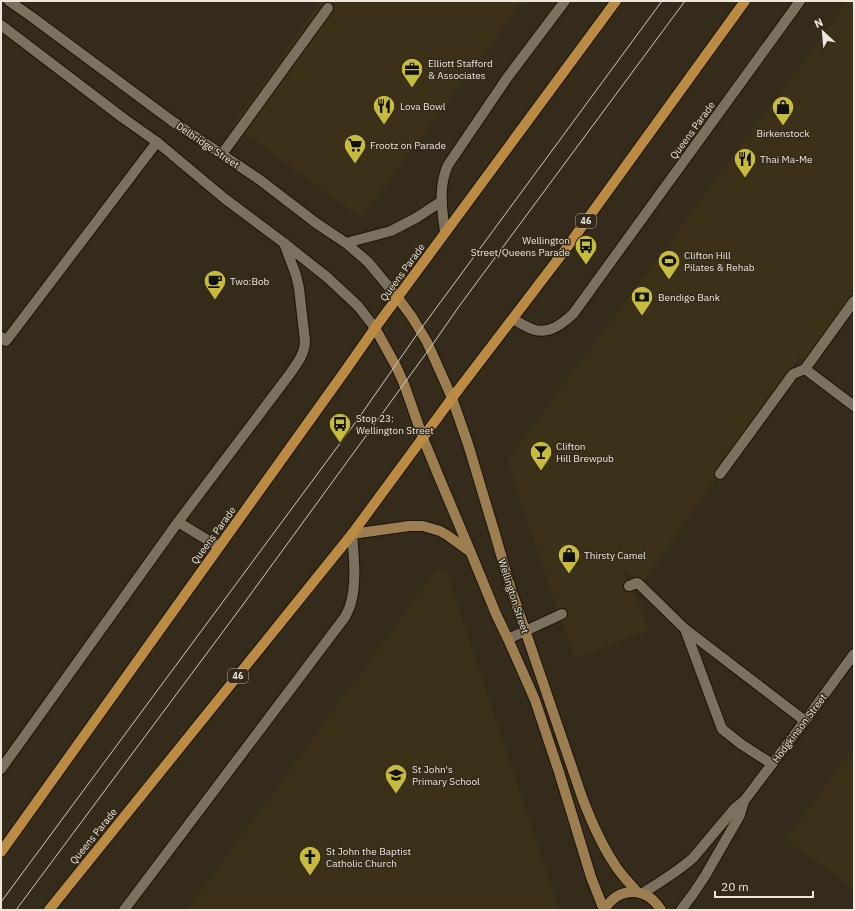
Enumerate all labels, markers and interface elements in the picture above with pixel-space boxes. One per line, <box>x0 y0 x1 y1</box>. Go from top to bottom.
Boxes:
north arrow <box>803 12 843 52</box>
text: N <box>812 15 825 31</box>
office icon: Elliott Stafford & Associates <box>399 56 425 89</box>
place label: Elliott Stafford & Associates <box>428 57 493 82</box>
restaurant icon: Lova Bowl <box>371 93 397 126</box>
shop icon: Birkenstock <box>770 94 796 127</box>
street label: Queens Parade <box>667 98 718 162</box>
place label: Lova Bowl <box>400 100 446 113</box>
street label: Delbridge Street <box>174 120 242 172</box>
place label: Birkenstock <box>756 127 810 140</box>
supermarket icon: Frootz on Parade <box>342 132 368 165</box>
place label: Frootz on Parade <box>370 139 446 152</box>
restaurant icon: Thai Ma-Me <box>732 146 758 179</box>
place label: Thai Ma-Me <box>760 153 813 166</box>
road number: 46 <box>576 214 596 228</box>
bus stop icon: Wellington Street/Queens Parade <box>573 233 599 266</box>
place label: Wellington Street/Queens Parade <box>471 234 571 259</box>
street label: Queens Parade <box>377 240 428 304</box>
sports icon: Clifton Hill Pilates & Rehab <box>656 248 682 281</box>
place label: Clifton Hill Pilates & Rehab <box>684 249 755 274</box>
cafe icon: Two:Bob <box>202 268 228 301</box>
place label: Two:Bob <box>230 275 270 288</box>
bank icon: Bendigo Bank <box>629 284 655 317</box>
place label: Bendigo Bank <box>658 291 721 304</box>
bus stop icon: Stop 23: Wellington Street <box>327 411 353 444</box>
place label: Stop 23: Wellington Street <box>356 412 434 437</box>
bar icon: Clifton Hill Brewpub <box>528 439 554 472</box>
place label: Clifton Hill Brewpub <box>556 440 614 465</box>
street label: Queens Parade <box>188 503 239 567</box>
shop icon: Thirsty Camel <box>556 542 582 575</box>
place label: Thirsty Camel <box>584 549 646 562</box>
street label: Wellington Street <box>495 557 532 636</box>
road number: 46 <box>228 669 248 683</box>
street label: Hodgkinson Street <box>769 691 830 765</box>
school or university icon: St John's Primary School <box>383 762 409 795</box>
place label: St John's Primary School <box>412 763 480 788</box>
street label: Queens Parade <box>67 805 120 867</box>
church icon: St John the Baptist Catholic Church <box>297 844 323 877</box>
place label: St John the Baptist Catholic Church <box>326 845 412 870</box>
scale bar <box>715 873 813 899</box>
text: 20 m <box>721 879 749 894</box>

